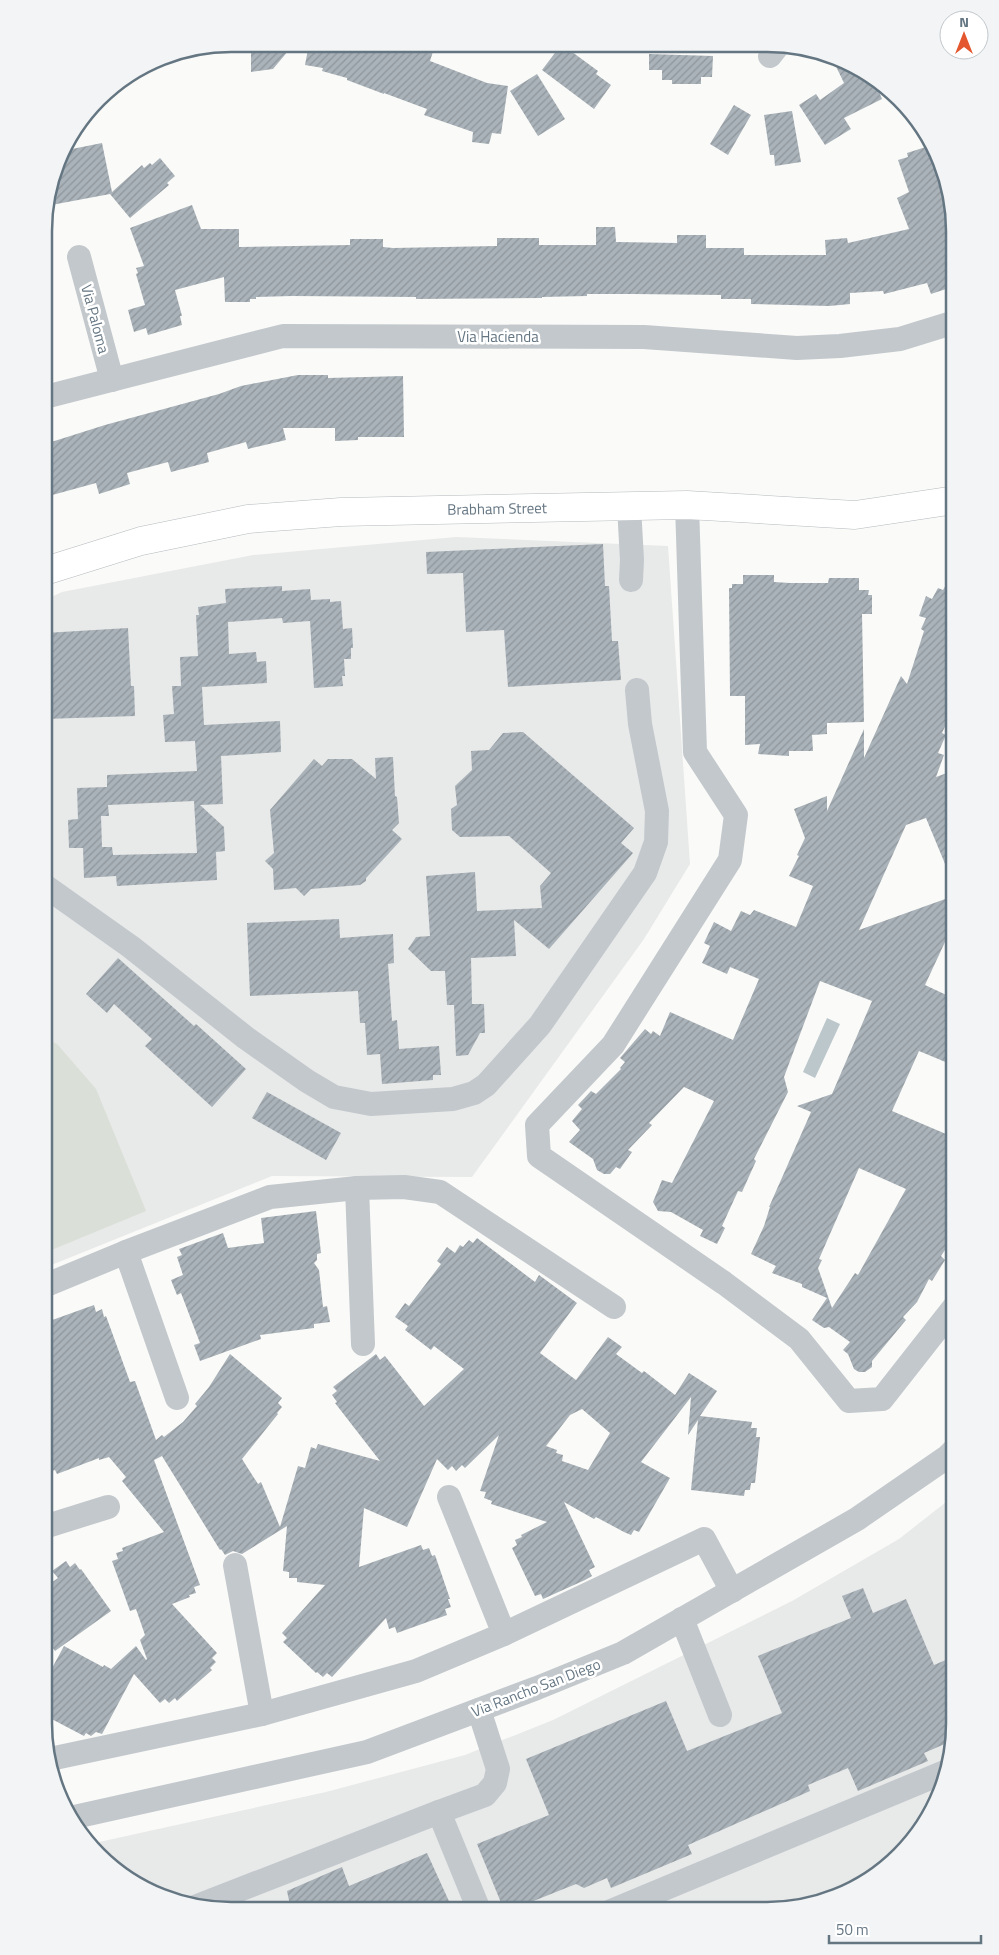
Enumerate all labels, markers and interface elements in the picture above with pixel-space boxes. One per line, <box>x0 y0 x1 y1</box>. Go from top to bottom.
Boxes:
north arrow <box>939 10 989 60</box>
text: N <box>959 11 969 32</box>
street label: Via Paloma <box>75 282 116 356</box>
street label: Via Hacienda <box>457 325 539 348</box>
street label: Brabham Street <box>447 496 548 521</box>
street label: Via Rancho San Diego <box>468 1652 604 1723</box>
scale bar <box>829 1912 982 1944</box>
text: 50 m <box>836 1918 869 1941</box>

